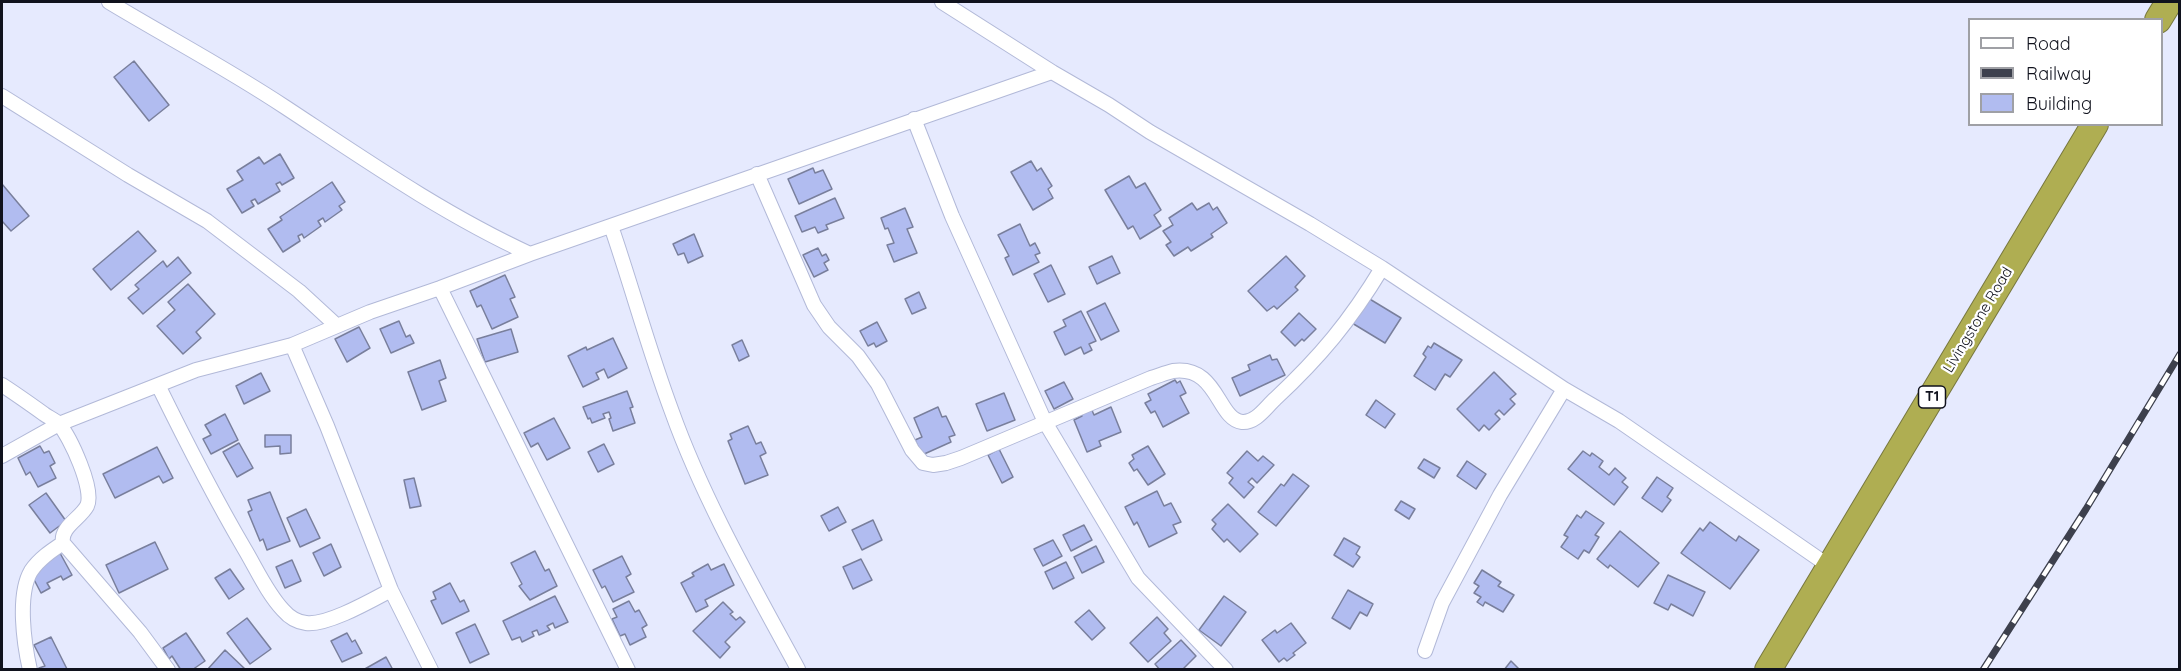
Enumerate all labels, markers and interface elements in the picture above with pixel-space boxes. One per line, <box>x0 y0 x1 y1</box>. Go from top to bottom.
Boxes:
legend <box>1968 18 2163 126</box>
text: Road <box>2026 32 2071 55</box>
text: Railway <box>2026 62 2092 85</box>
text: Building <box>2026 92 2092 115</box>
street label: Livingstone Road <box>1939 264 2017 376</box>
road number: T1 <box>1918 386 1946 408</box>

